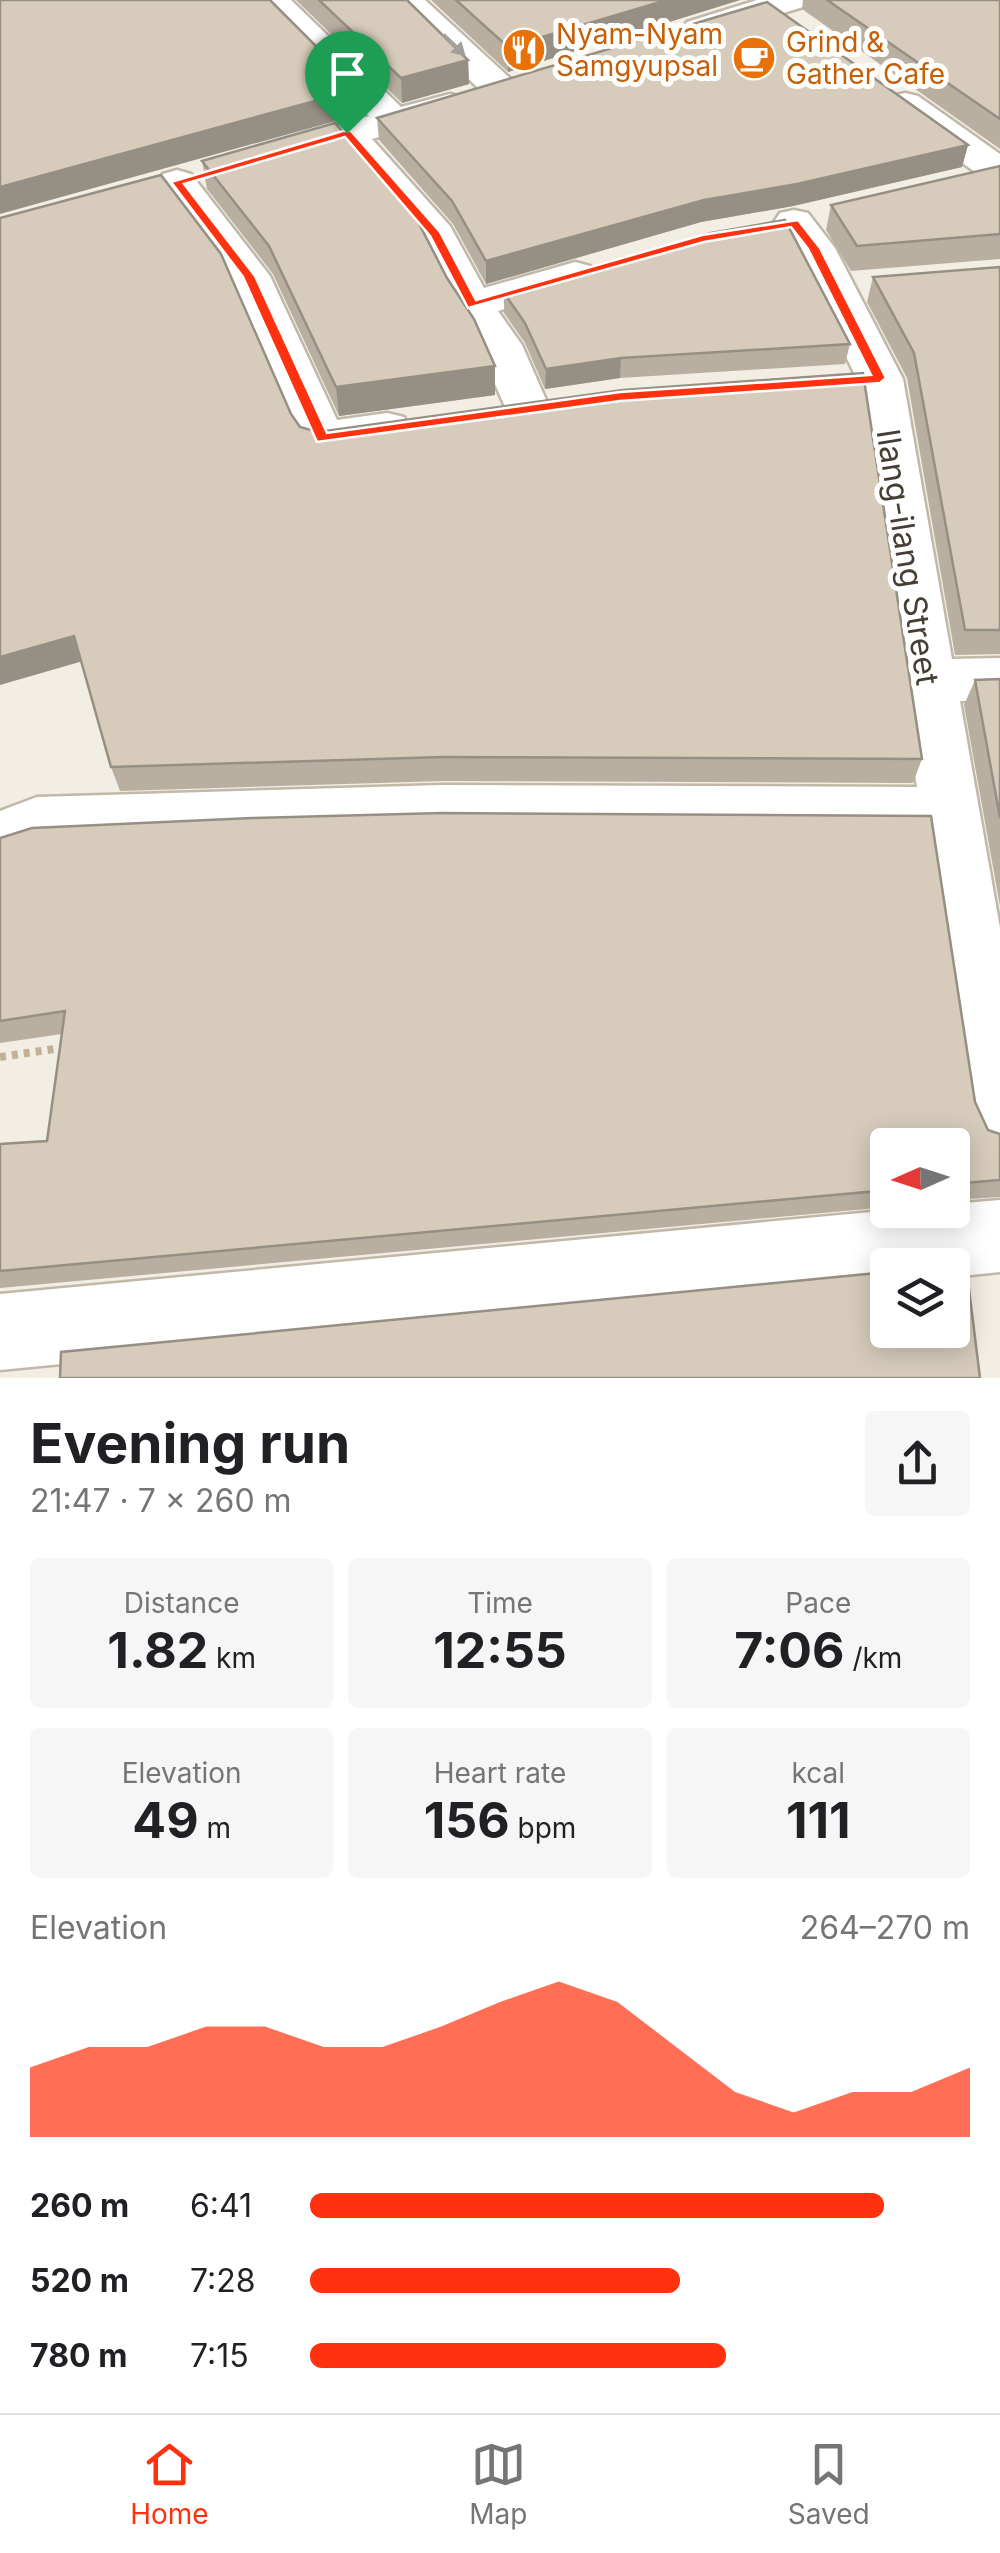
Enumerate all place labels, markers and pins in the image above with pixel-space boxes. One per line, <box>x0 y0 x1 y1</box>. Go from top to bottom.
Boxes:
place label: Nyam-Nyam Samgyupsal <box>556 17 723 83</box>
place label: Grind & Gather Cafe <box>786 25 945 91</box>
restaurant icon: Nyam-Nyam Samgyupsal <box>501 27 547 73</box>
pin <box>305 31 390 134</box>
cafe icon: Grind & Gather Cafe <box>731 35 777 81</box>

